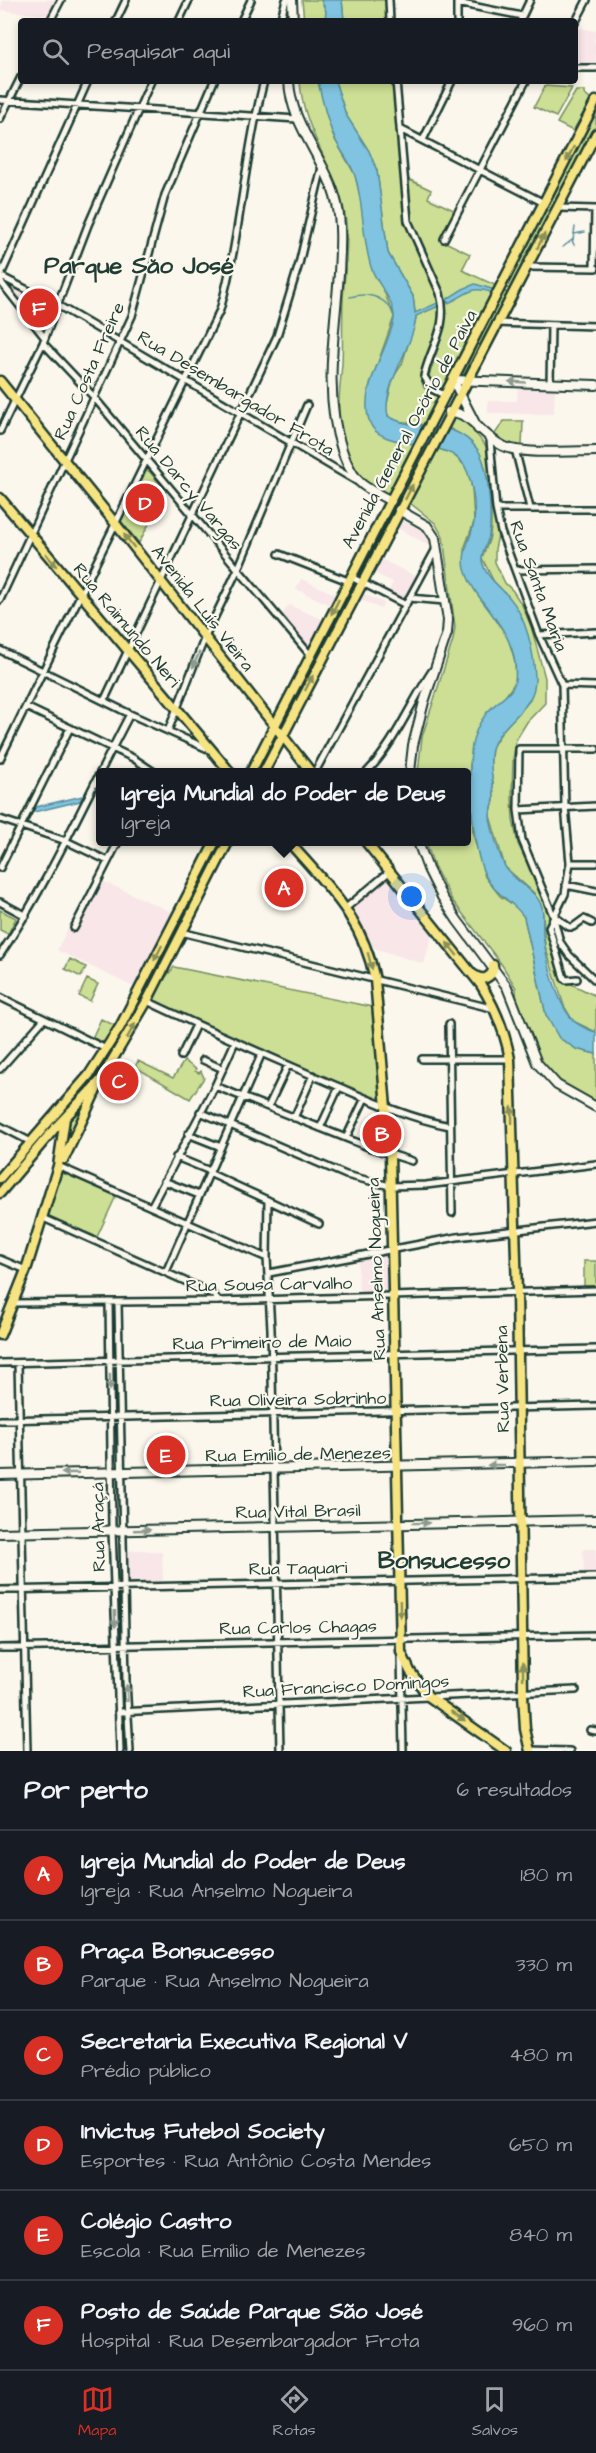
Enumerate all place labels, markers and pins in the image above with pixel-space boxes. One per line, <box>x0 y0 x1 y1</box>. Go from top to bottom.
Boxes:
pin: F <box>20 286 58 330</box>
pin: D <box>126 480 164 526</box>
pin: A <box>264 866 304 910</box>
pin: C <box>100 1058 138 1104</box>
pin: B <box>362 1112 401 1156</box>
pin: E <box>146 1432 186 1478</box>

